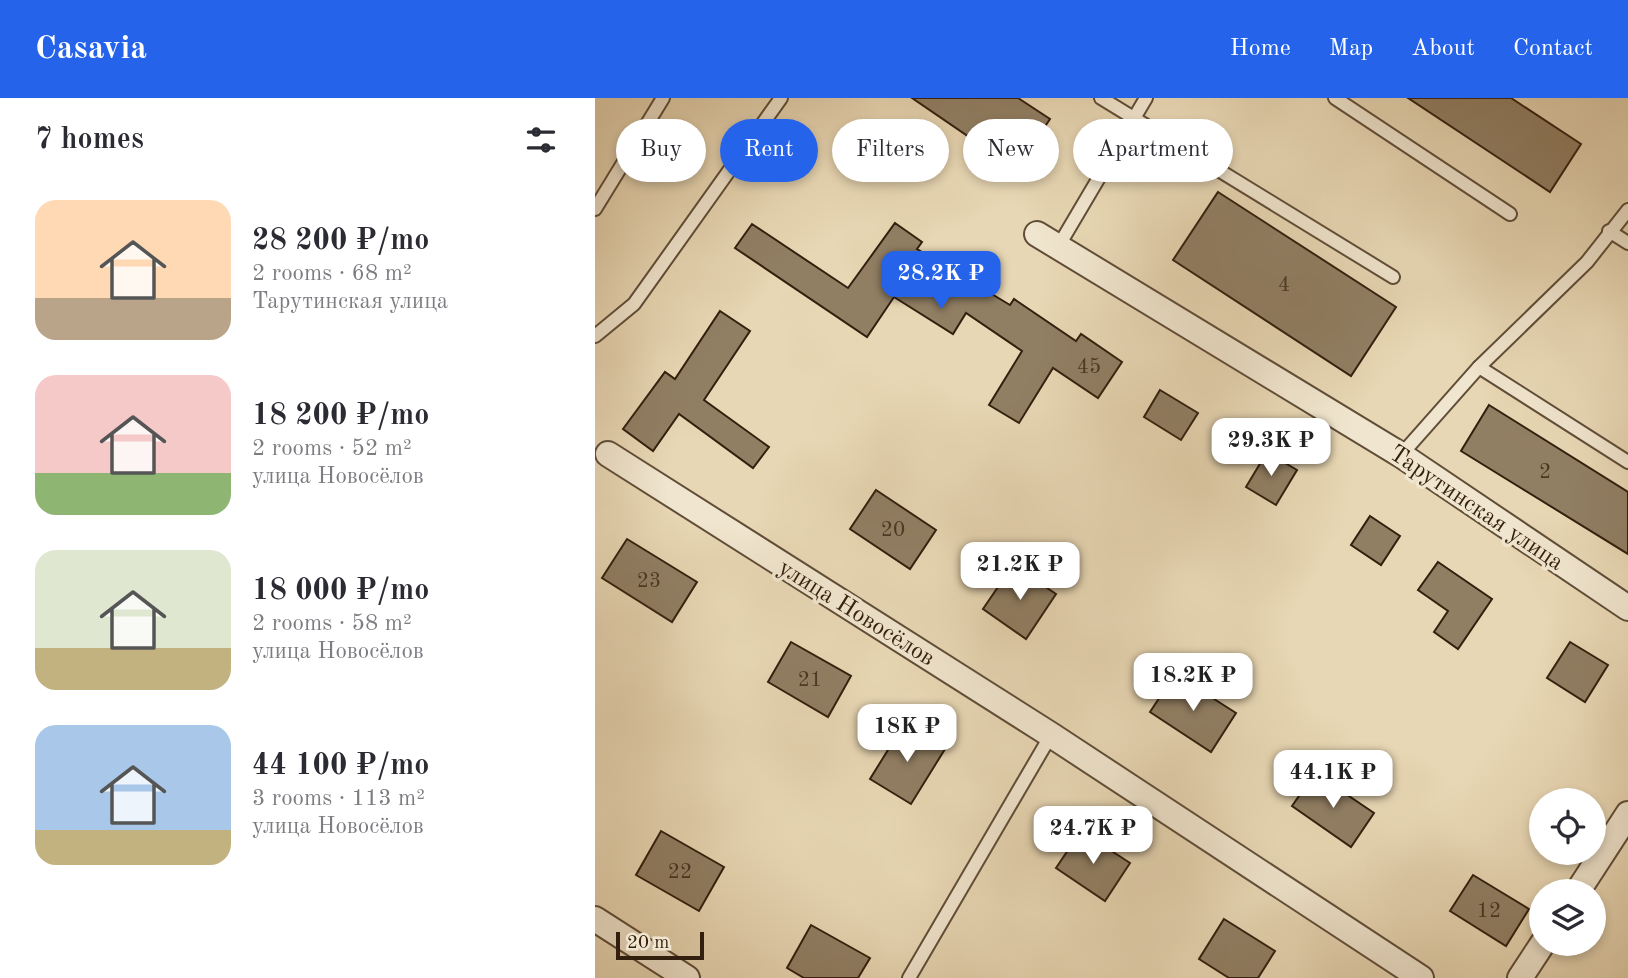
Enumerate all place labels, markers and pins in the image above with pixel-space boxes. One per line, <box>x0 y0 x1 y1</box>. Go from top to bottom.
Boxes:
pin: 28.2K ₽ <box>876 252 1006 311</box>
pin: 29.3K ₽ <box>1206 418 1336 478</box>
pin: 21.2K ₽ <box>955 542 1085 602</box>
pin: 18.2K ₽ <box>1128 654 1258 713</box>
pin: 18K ₽ <box>858 704 956 764</box>
pin: 44.1K ₽ <box>1268 750 1398 810</box>
pin: 24.7K ₽ <box>1028 806 1158 866</box>

